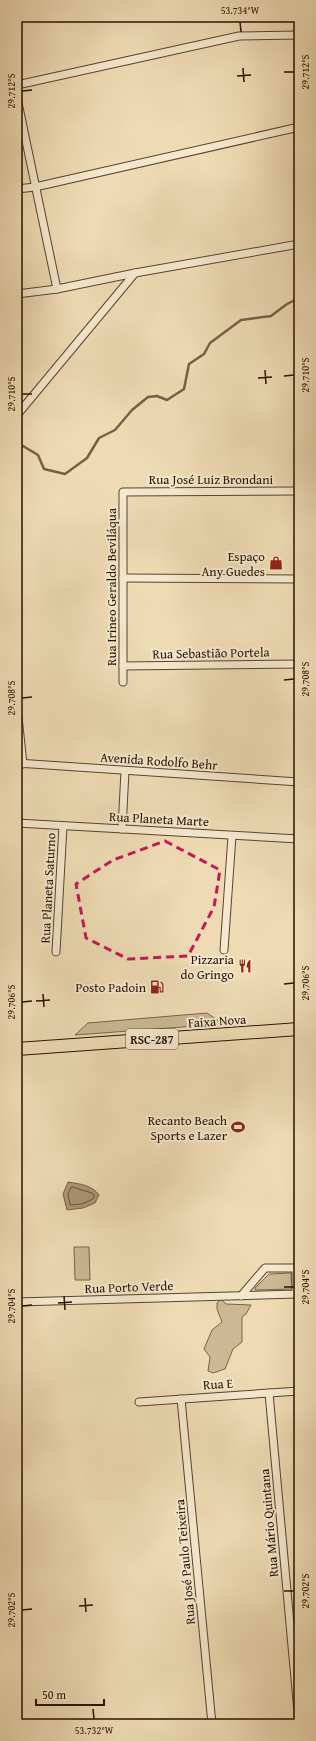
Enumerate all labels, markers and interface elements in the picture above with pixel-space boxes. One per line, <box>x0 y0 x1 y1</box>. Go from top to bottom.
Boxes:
text: 53.734°W <box>221 3 260 18</box>
text: 29.712°S <box>298 54 313 89</box>
text: 29.712°S <box>4 73 19 108</box>
text: 29.710°S <box>298 357 313 392</box>
text: 29.710°S <box>4 376 19 411</box>
street label: Rua José Luiz Brondani <box>149 470 274 489</box>
street label: Rua Irineo Geraldo Beviláqua <box>102 507 121 666</box>
place label: Espaço Any Guedes <box>201 547 265 581</box>
shop icon: Espaço Any Guedes <box>268 555 284 571</box>
street label: Rua Sebastião Portela <box>152 642 271 664</box>
text: 29.708°S <box>298 661 313 696</box>
text: 29.708°S <box>4 680 19 715</box>
street label: Avenida Rodolfo Behr <box>100 747 219 775</box>
street label: Rua Planeta Marte <box>108 807 210 831</box>
street label: Rua Planeta Saturno <box>36 832 60 944</box>
place label: Pizzaria do Gringo <box>180 950 235 984</box>
restaurant icon: Pizzaria do Gringo <box>237 958 253 974</box>
text: 29.706°S <box>298 965 313 1000</box>
place label: Posto Padoin <box>75 978 147 997</box>
fuel station icon: Posto Padoin <box>149 979 165 995</box>
text: 29.706°S <box>4 984 19 1019</box>
street label: Faixa Nova <box>187 1009 248 1033</box>
road number: RSC-287 <box>126 1029 178 1049</box>
place label: Recanto Beach Sports e Lazer <box>148 1111 228 1145</box>
sports icon: Recanto Beach Sports e Lazer <box>230 1119 246 1135</box>
text: 29.704°S <box>298 1269 313 1304</box>
street label: Rua Porto Verde <box>84 1276 174 1298</box>
text: 29.704°S <box>4 1288 19 1323</box>
street label: Rua E <box>202 1373 234 1395</box>
street label: Rua Mário Quintana <box>255 1467 283 1578</box>
street label: Rua José Paulo Teixeira <box>170 1498 200 1625</box>
text: 29.702°S <box>298 1573 313 1608</box>
text: 29.702°S <box>4 1592 19 1627</box>
scale bar <box>36 1681 104 1707</box>
text: 50 m <box>42 1686 66 1703</box>
text: 53.732°W <box>75 1723 114 1738</box>

